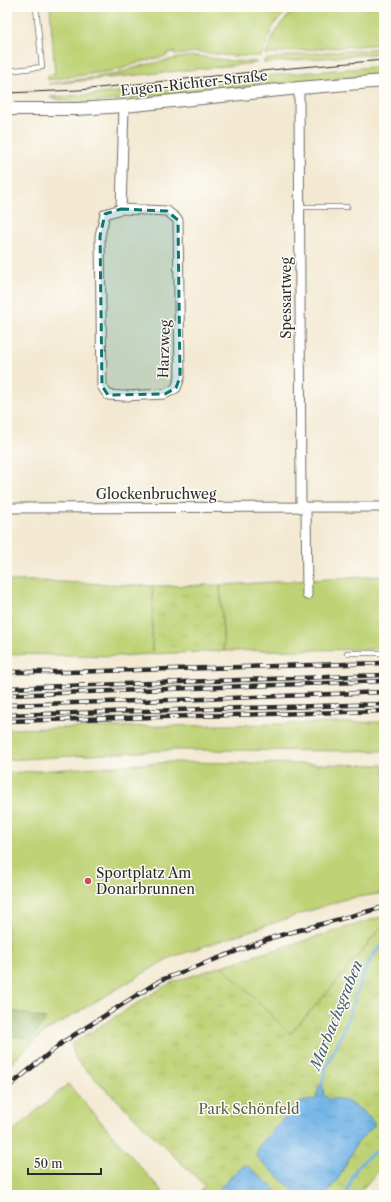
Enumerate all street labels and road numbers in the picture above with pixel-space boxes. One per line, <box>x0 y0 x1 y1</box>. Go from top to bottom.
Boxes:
street label: Eugen-Richter-Straße <box>120 66 269 100</box>
street label: Spessartweg <box>277 257 295 339</box>
street label: Harzweg <box>154 319 174 379</box>
street label: Glockenbruchweg <box>96 485 217 503</box>

